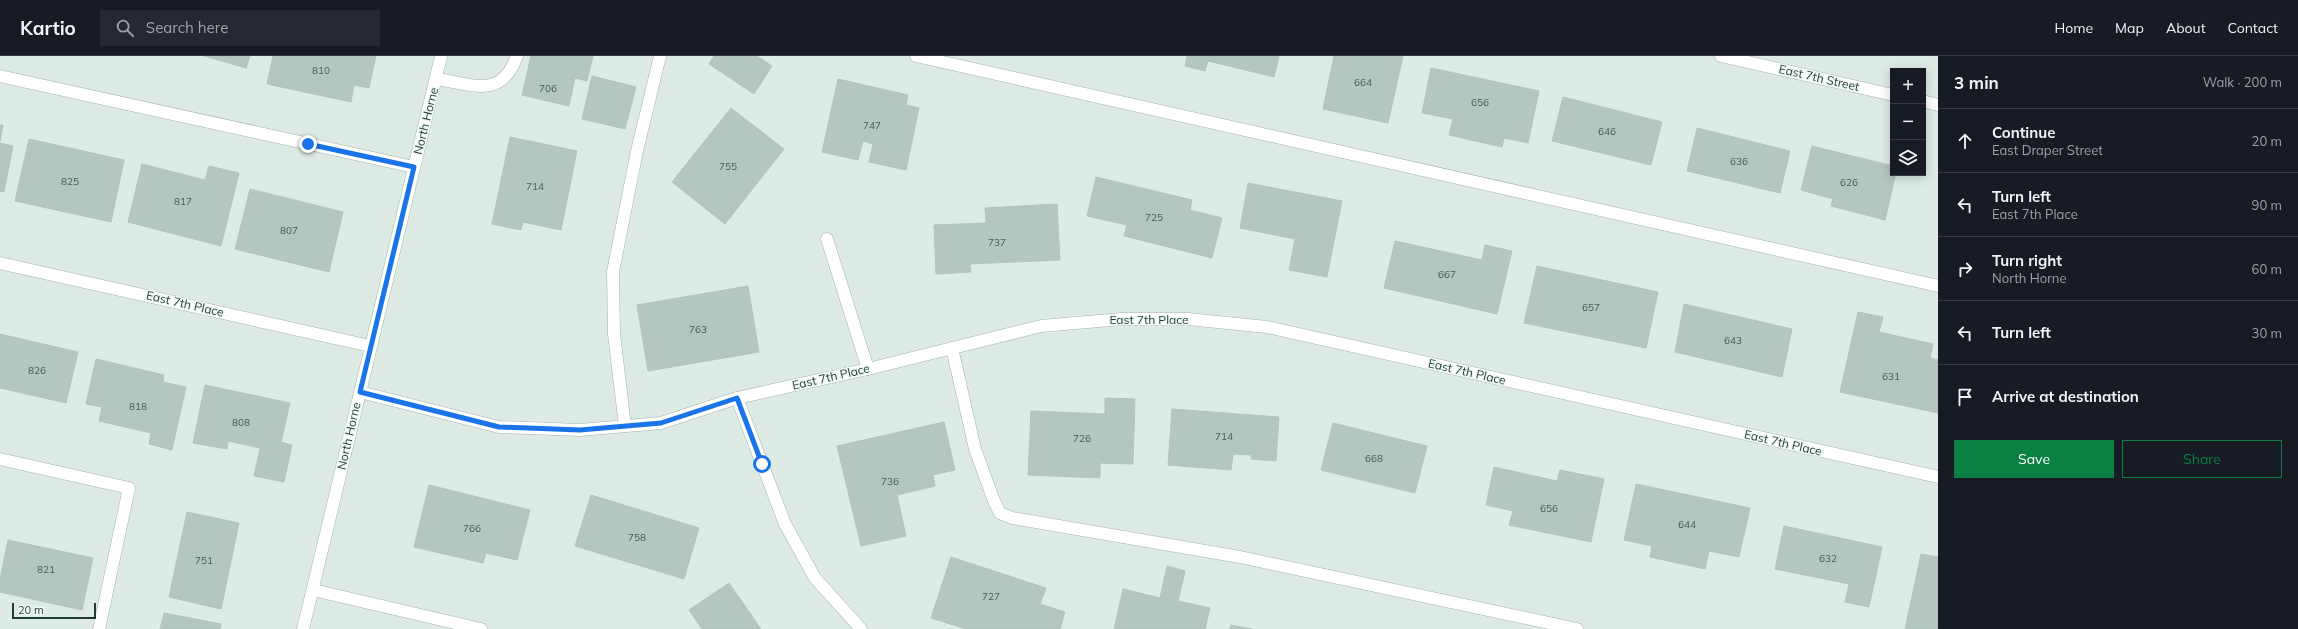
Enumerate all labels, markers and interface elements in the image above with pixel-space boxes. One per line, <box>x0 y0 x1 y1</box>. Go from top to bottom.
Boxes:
search box <box>100 10 380 46</box>
text: Kartio <box>20 16 76 40</box>
icon: search <box>114 17 136 39</box>
text: Search here <box>146 18 228 37</box>
text: Home <box>2054 19 2093 37</box>
text: Map <box>2115 19 2144 37</box>
text: About <box>2166 19 2206 37</box>
text: Contact <box>2228 19 2278 37</box>
street label: East 7th Street <box>1777 61 1861 94</box>
house number: 810 <box>312 64 330 77</box>
map controls <box>1890 68 1926 176</box>
button: + <box>1890 68 1926 104</box>
text: 3 min <box>1954 72 1999 93</box>
text: Walk · 200 m <box>2203 74 2282 90</box>
house number: 664 <box>1354 76 1372 89</box>
house number: 706 <box>539 82 557 95</box>
street label: North Horne <box>410 86 441 156</box>
house number: 656 <box>1471 96 1489 109</box>
button: − <box>1890 104 1926 140</box>
house number: 747 <box>863 119 881 132</box>
text: Continue <box>1992 123 2055 142</box>
house number: 646 <box>1598 125 1616 138</box>
icon: ahead <box>1954 130 1976 152</box>
text: 20 m <box>2252 133 2282 149</box>
route end <box>299 135 317 153</box>
button: layers <box>1890 140 1926 176</box>
text: East Draper Street <box>1992 142 2103 158</box>
house number: 636 <box>1730 155 1748 168</box>
house number: 755 <box>719 160 737 173</box>
house number: 825 <box>61 175 79 188</box>
house number: 626 <box>1840 176 1858 189</box>
house number: 714 <box>526 180 544 193</box>
text: Turn left <box>1992 187 2051 206</box>
icon: left <box>1954 194 1976 216</box>
house number: 817 <box>174 195 192 208</box>
text: 90 m <box>2252 197 2282 213</box>
text: East 7th Place <box>1992 206 2078 222</box>
house number: 725 <box>1145 211 1163 224</box>
house number: 807 <box>280 224 298 237</box>
house number: 737 <box>988 236 1006 249</box>
text: Turn right <box>1992 251 2062 270</box>
icon: right <box>1954 258 1976 280</box>
text: 60 m <box>2252 261 2282 277</box>
house number: 667 <box>1438 268 1456 281</box>
text: North Horne <box>1992 270 2067 286</box>
street label: East 7th Place <box>145 287 225 320</box>
house number: 657 <box>1582 301 1600 314</box>
street label: East 7th Place <box>1109 312 1189 327</box>
icon: left <box>1954 322 1976 344</box>
house number: 763 <box>689 323 707 336</box>
text: Turn left <box>1992 323 2051 342</box>
text: 30 m <box>2252 325 2282 341</box>
house number: 643 <box>1724 334 1742 347</box>
street label: East 7th Place <box>1427 355 1507 388</box>
street label: East 7th Place <box>791 360 871 393</box>
house number: 826 <box>28 364 46 377</box>
house number: 631 <box>1882 370 1900 383</box>
icon: arrive <box>1954 386 1976 408</box>
text: Arrive at destination <box>1992 387 2139 406</box>
house number: 818 <box>129 400 147 413</box>
street label: North Horne <box>333 401 364 471</box>
house number: 808 <box>232 416 250 429</box>
street label: East 7th Place <box>1743 426 1823 459</box>
house number: 714 <box>1215 430 1233 443</box>
house number: 726 <box>1073 432 1091 445</box>
button: Save <box>1954 440 2114 478</box>
button: Share <box>2122 440 2282 478</box>
house number: 668 <box>1365 452 1383 465</box>
route start <box>753 455 771 473</box>
house number: 736 <box>881 475 899 488</box>
house number: 656 <box>1540 502 1558 515</box>
house number: 644 <box>1678 518 1696 531</box>
house number: 766 <box>463 522 481 535</box>
house number: 758 <box>628 531 646 544</box>
house number: 632 <box>1819 552 1837 565</box>
house number: 751 <box>195 554 213 567</box>
house number: 821 <box>37 563 55 576</box>
house number: 727 <box>982 590 1000 603</box>
scale bar <box>12 601 96 620</box>
text: 20 m <box>18 603 44 617</box>

